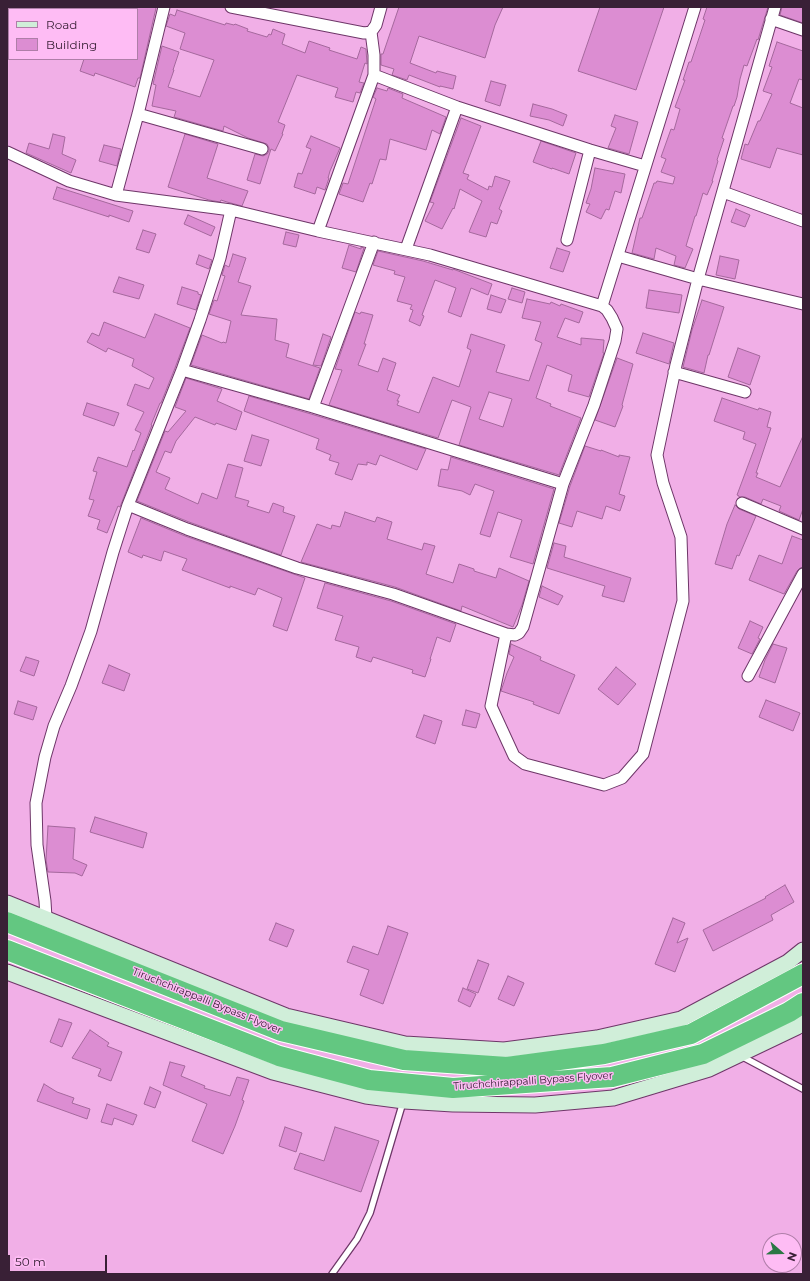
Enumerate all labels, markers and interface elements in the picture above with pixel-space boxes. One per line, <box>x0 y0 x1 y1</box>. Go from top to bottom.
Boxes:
legend <box>8 8 138 60</box>
text: Road <box>46 17 77 32</box>
text: Building <box>46 37 97 52</box>
street label: Tiruchchirappalli Bypass Flyover <box>131 966 283 1036</box>
street label: Tiruchchirappalli Bypass Flyover <box>453 1069 613 1093</box>
north arrow <box>762 1233 802 1273</box>
scale bar <box>10 1247 109 1273</box>
text: N <box>784 1250 800 1263</box>
text: 50 m <box>15 1254 46 1269</box>

